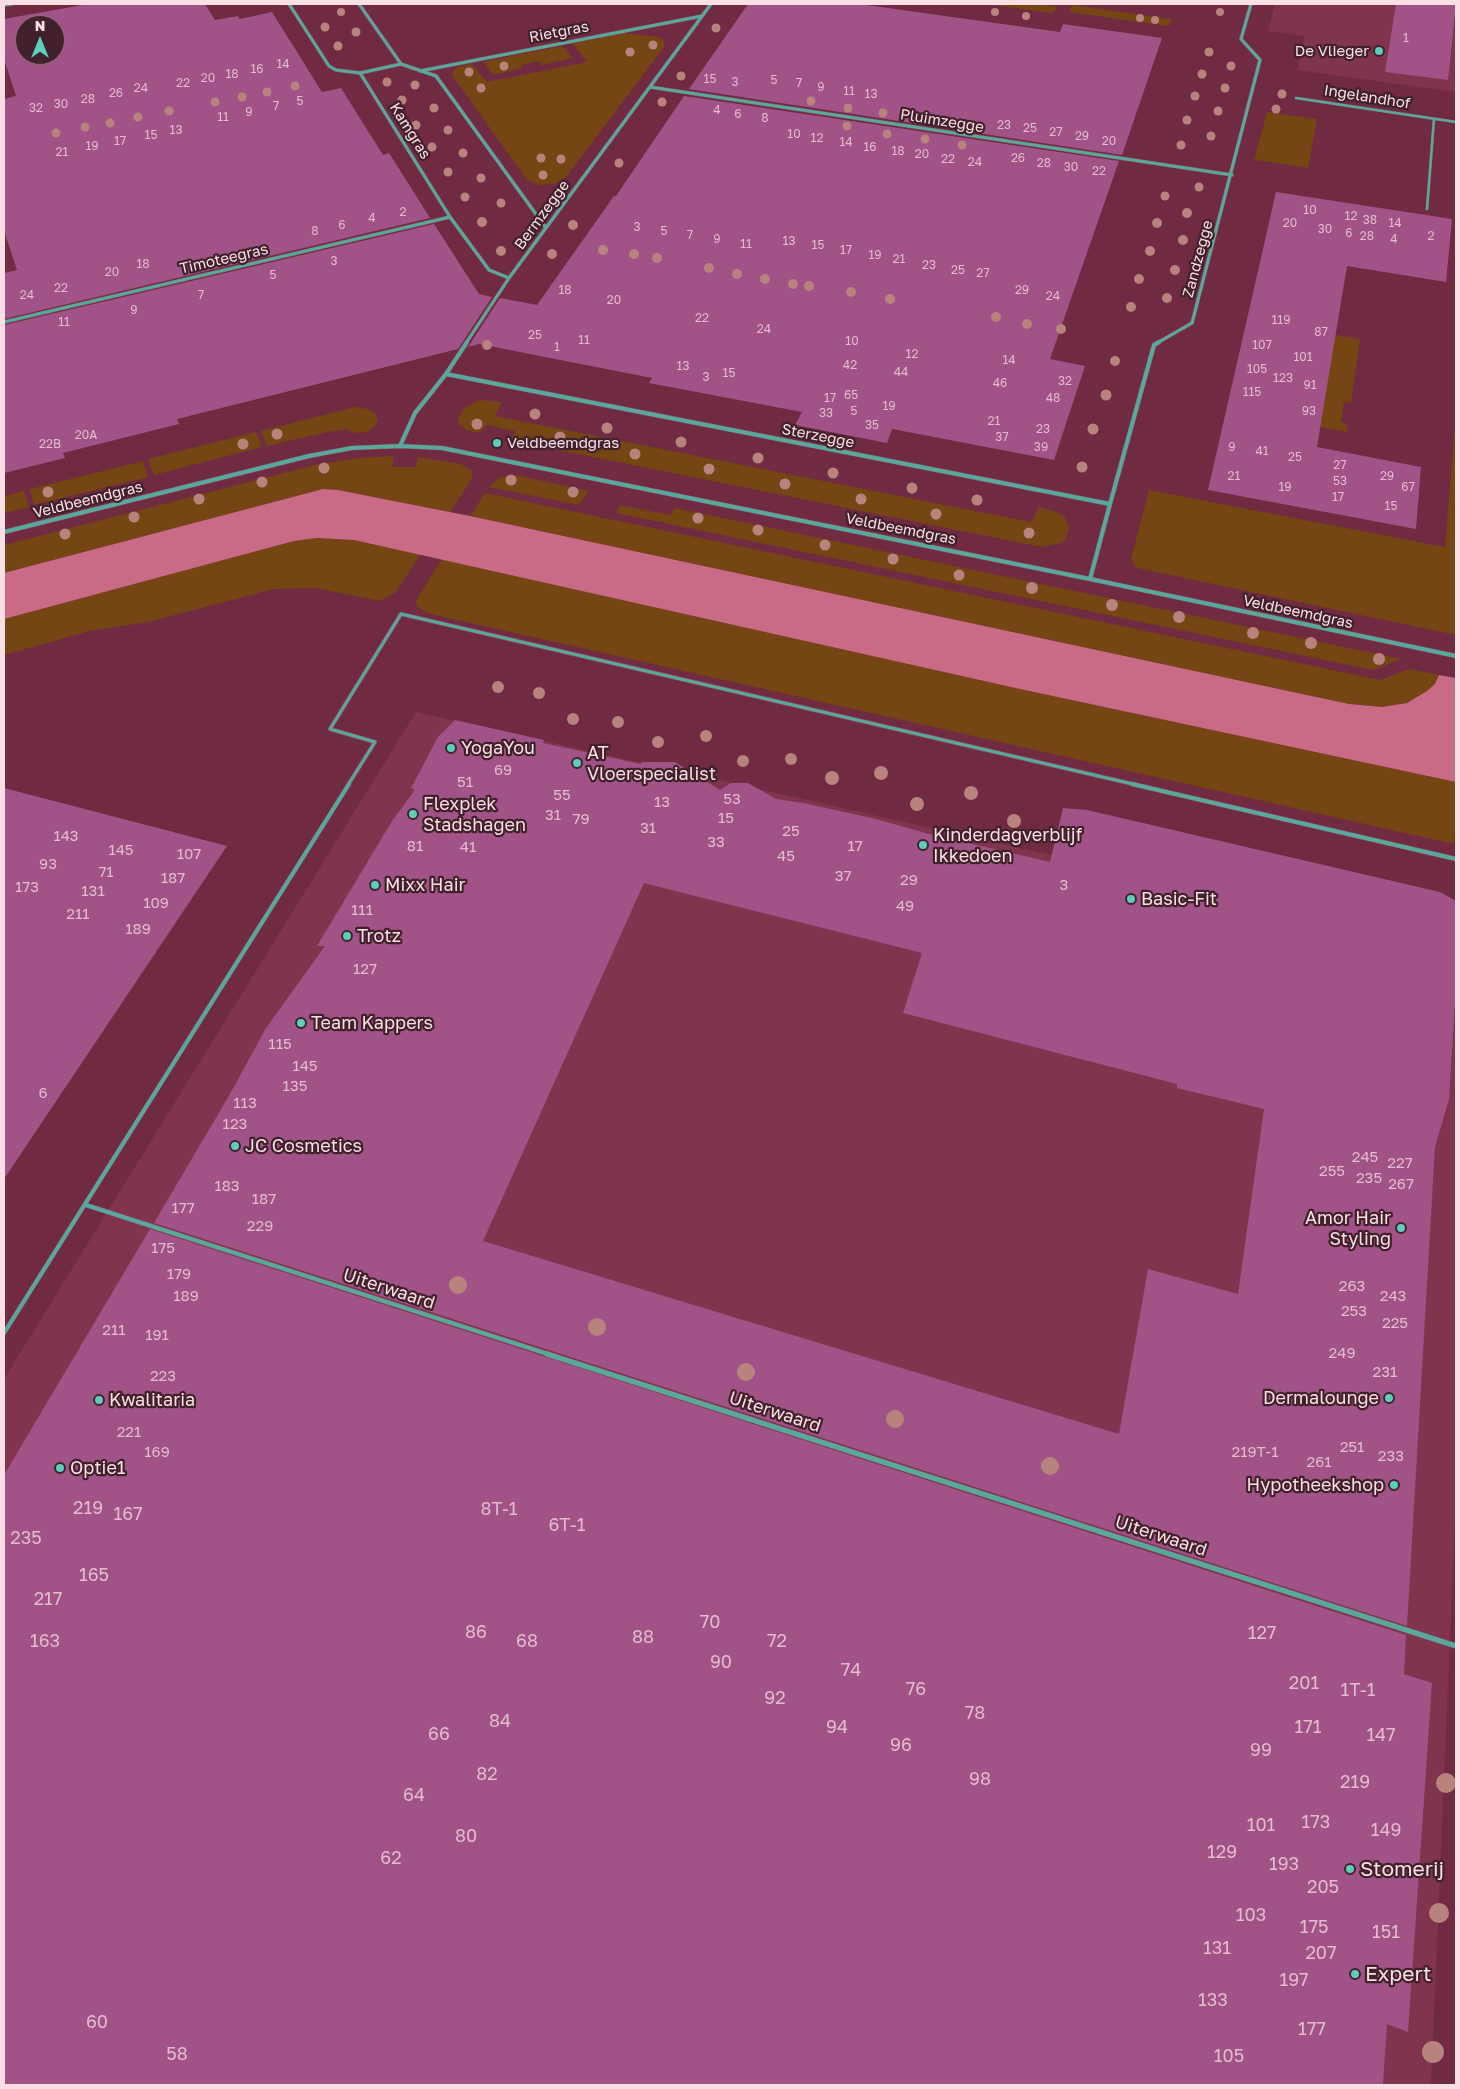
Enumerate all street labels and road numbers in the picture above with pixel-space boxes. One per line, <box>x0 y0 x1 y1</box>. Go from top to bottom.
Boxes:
street label: Rietgras <box>528 17 590 47</box>
street label: Ingelandhof <box>1323 81 1411 113</box>
street label: Kamgras <box>386 99 434 163</box>
street label: Pluimzegge <box>899 106 985 136</box>
street label: Bermzegge <box>511 177 573 253</box>
street label: Zandzegge <box>1179 218 1217 300</box>
street label: Timoteegras <box>178 240 270 278</box>
street label: Sterzegge <box>780 420 856 452</box>
street label: Veldbeemdgras <box>31 478 145 522</box>
street label: Veldbeemdgras <box>844 509 958 549</box>
street label: Veldbeemdgras <box>1241 592 1355 632</box>
street label: Uiterwaard <box>340 1264 438 1314</box>
street label: Uiterwaard <box>726 1387 824 1437</box>
street label: Uiterwaard <box>1112 1511 1210 1561</box>

